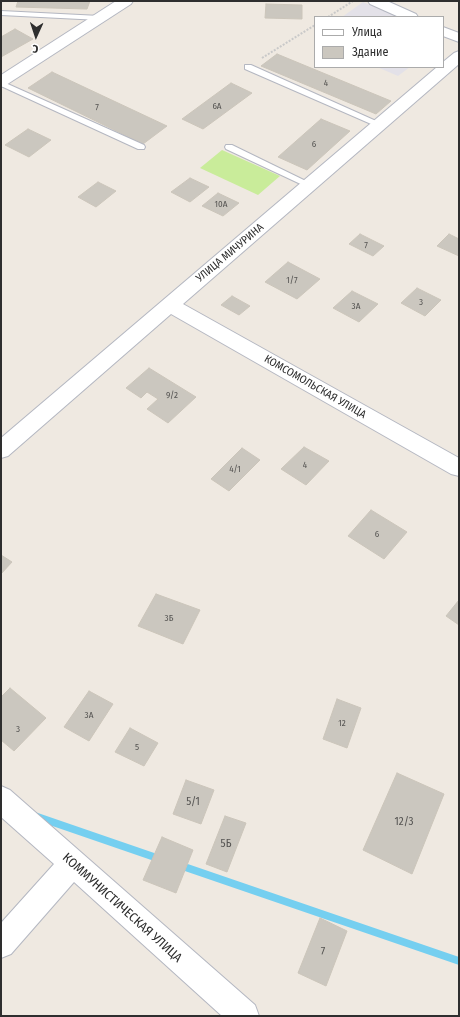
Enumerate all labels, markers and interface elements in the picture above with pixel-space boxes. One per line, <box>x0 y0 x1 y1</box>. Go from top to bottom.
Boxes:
north arrow <box>16 16 56 56</box>
legend <box>314 16 444 68</box>
text: Улица <box>352 25 382 39</box>
text: С <box>32 42 39 55</box>
text: Здание <box>352 45 388 59</box>
house number: 4 <box>324 78 328 88</box>
house number: 6А <box>212 101 222 111</box>
house number: 7 <box>95 102 99 112</box>
house number: 6 <box>312 139 316 149</box>
house number: 10А <box>215 199 227 209</box>
street label: УЛИЦА МИЧУРИНА <box>194 221 266 285</box>
house number: 7 <box>364 240 368 250</box>
house number: 1/7 <box>286 275 298 285</box>
house number: 3 <box>419 297 423 307</box>
house number: 3А <box>352 301 360 311</box>
street label: КОМСОМОЛЬСКАЯ УЛИЦА <box>262 352 368 422</box>
house number: 9/2 <box>166 390 178 400</box>
house number: 4 <box>303 460 307 470</box>
house number: 4/1 <box>229 464 241 474</box>
house number: 6 <box>375 529 379 539</box>
house number: 3Б <box>165 613 173 623</box>
house number: 3А <box>85 710 93 720</box>
house number: 12 <box>338 718 346 728</box>
house number: 3 <box>16 724 20 734</box>
house number: 5 <box>135 742 139 752</box>
house number: 5/1 <box>186 795 200 809</box>
house number: 12/3 <box>395 815 413 829</box>
house number: 5Б <box>221 837 231 851</box>
street label: КОММУНИСТИЧЕСКАЯ УЛИЦА <box>59 850 185 966</box>
house number: 7 <box>321 945 325 959</box>

